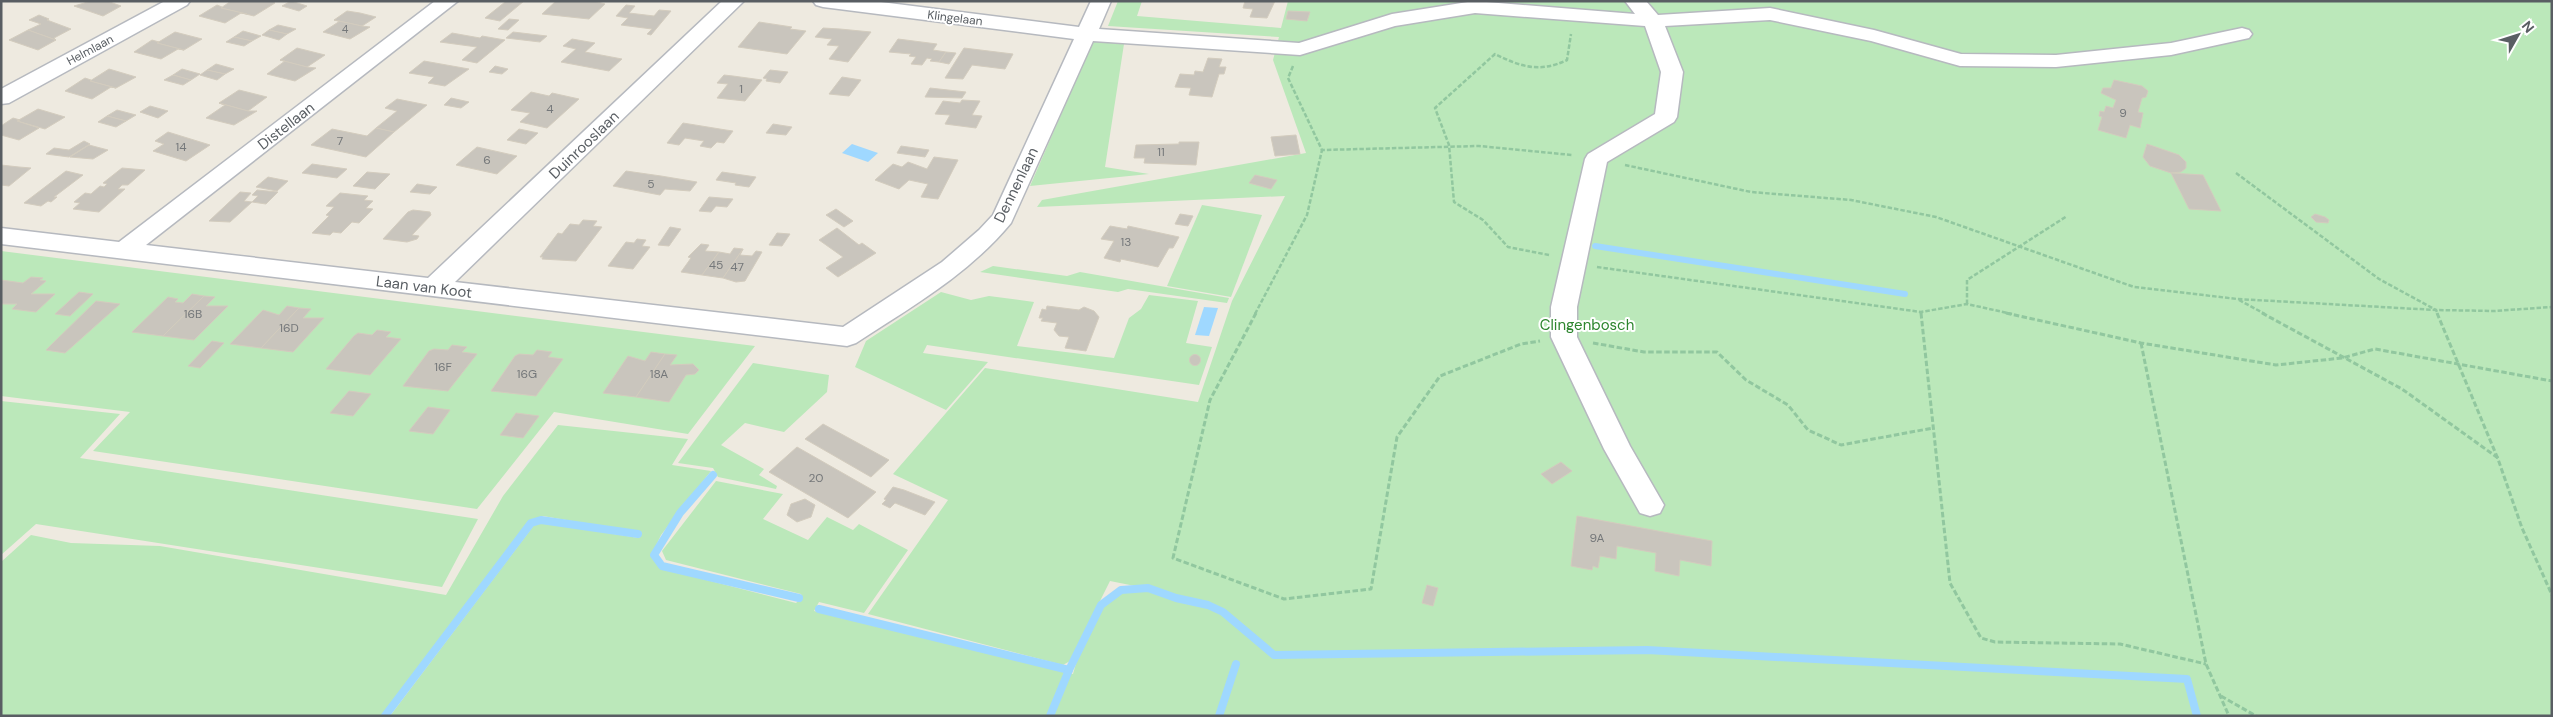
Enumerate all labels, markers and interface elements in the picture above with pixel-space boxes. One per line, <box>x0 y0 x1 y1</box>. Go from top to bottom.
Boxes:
street label: Klingelaan <box>927 7 984 29</box>
north arrow <box>2493 10 2543 60</box>
text: N <box>2518 17 2538 36</box>
house number: 4 <box>342 22 349 36</box>
street label: Helmlaan <box>64 31 116 69</box>
house number: 1 <box>739 81 743 97</box>
street label: Distellaan <box>253 98 319 154</box>
house number: 4 <box>546 101 554 117</box>
house number: 9 <box>2119 105 2127 121</box>
street label: Duinrooslaan <box>545 107 623 183</box>
house number: 7 <box>337 133 343 149</box>
house number: 14 <box>175 139 187 155</box>
street label: Dennenlaan <box>989 144 1043 226</box>
house number: 11 <box>1157 144 1165 160</box>
house number: 6 <box>483 152 491 168</box>
house number: 5 <box>647 176 655 192</box>
house number: 13 <box>1121 234 1131 250</box>
house number: 45 <box>709 257 723 273</box>
house number: 47 <box>730 259 744 275</box>
street label: Laan van Koot <box>375 271 473 303</box>
house number: 16B <box>184 306 202 322</box>
park label: Clingenbosch <box>1540 315 1634 335</box>
house number: 16D <box>279 320 299 336</box>
house number: 16F <box>434 359 452 375</box>
house number: 16G <box>517 366 537 382</box>
house number: 18A <box>650 366 668 382</box>
house number: 20 <box>808 470 824 486</box>
house number: 9A <box>1590 530 1604 546</box>

